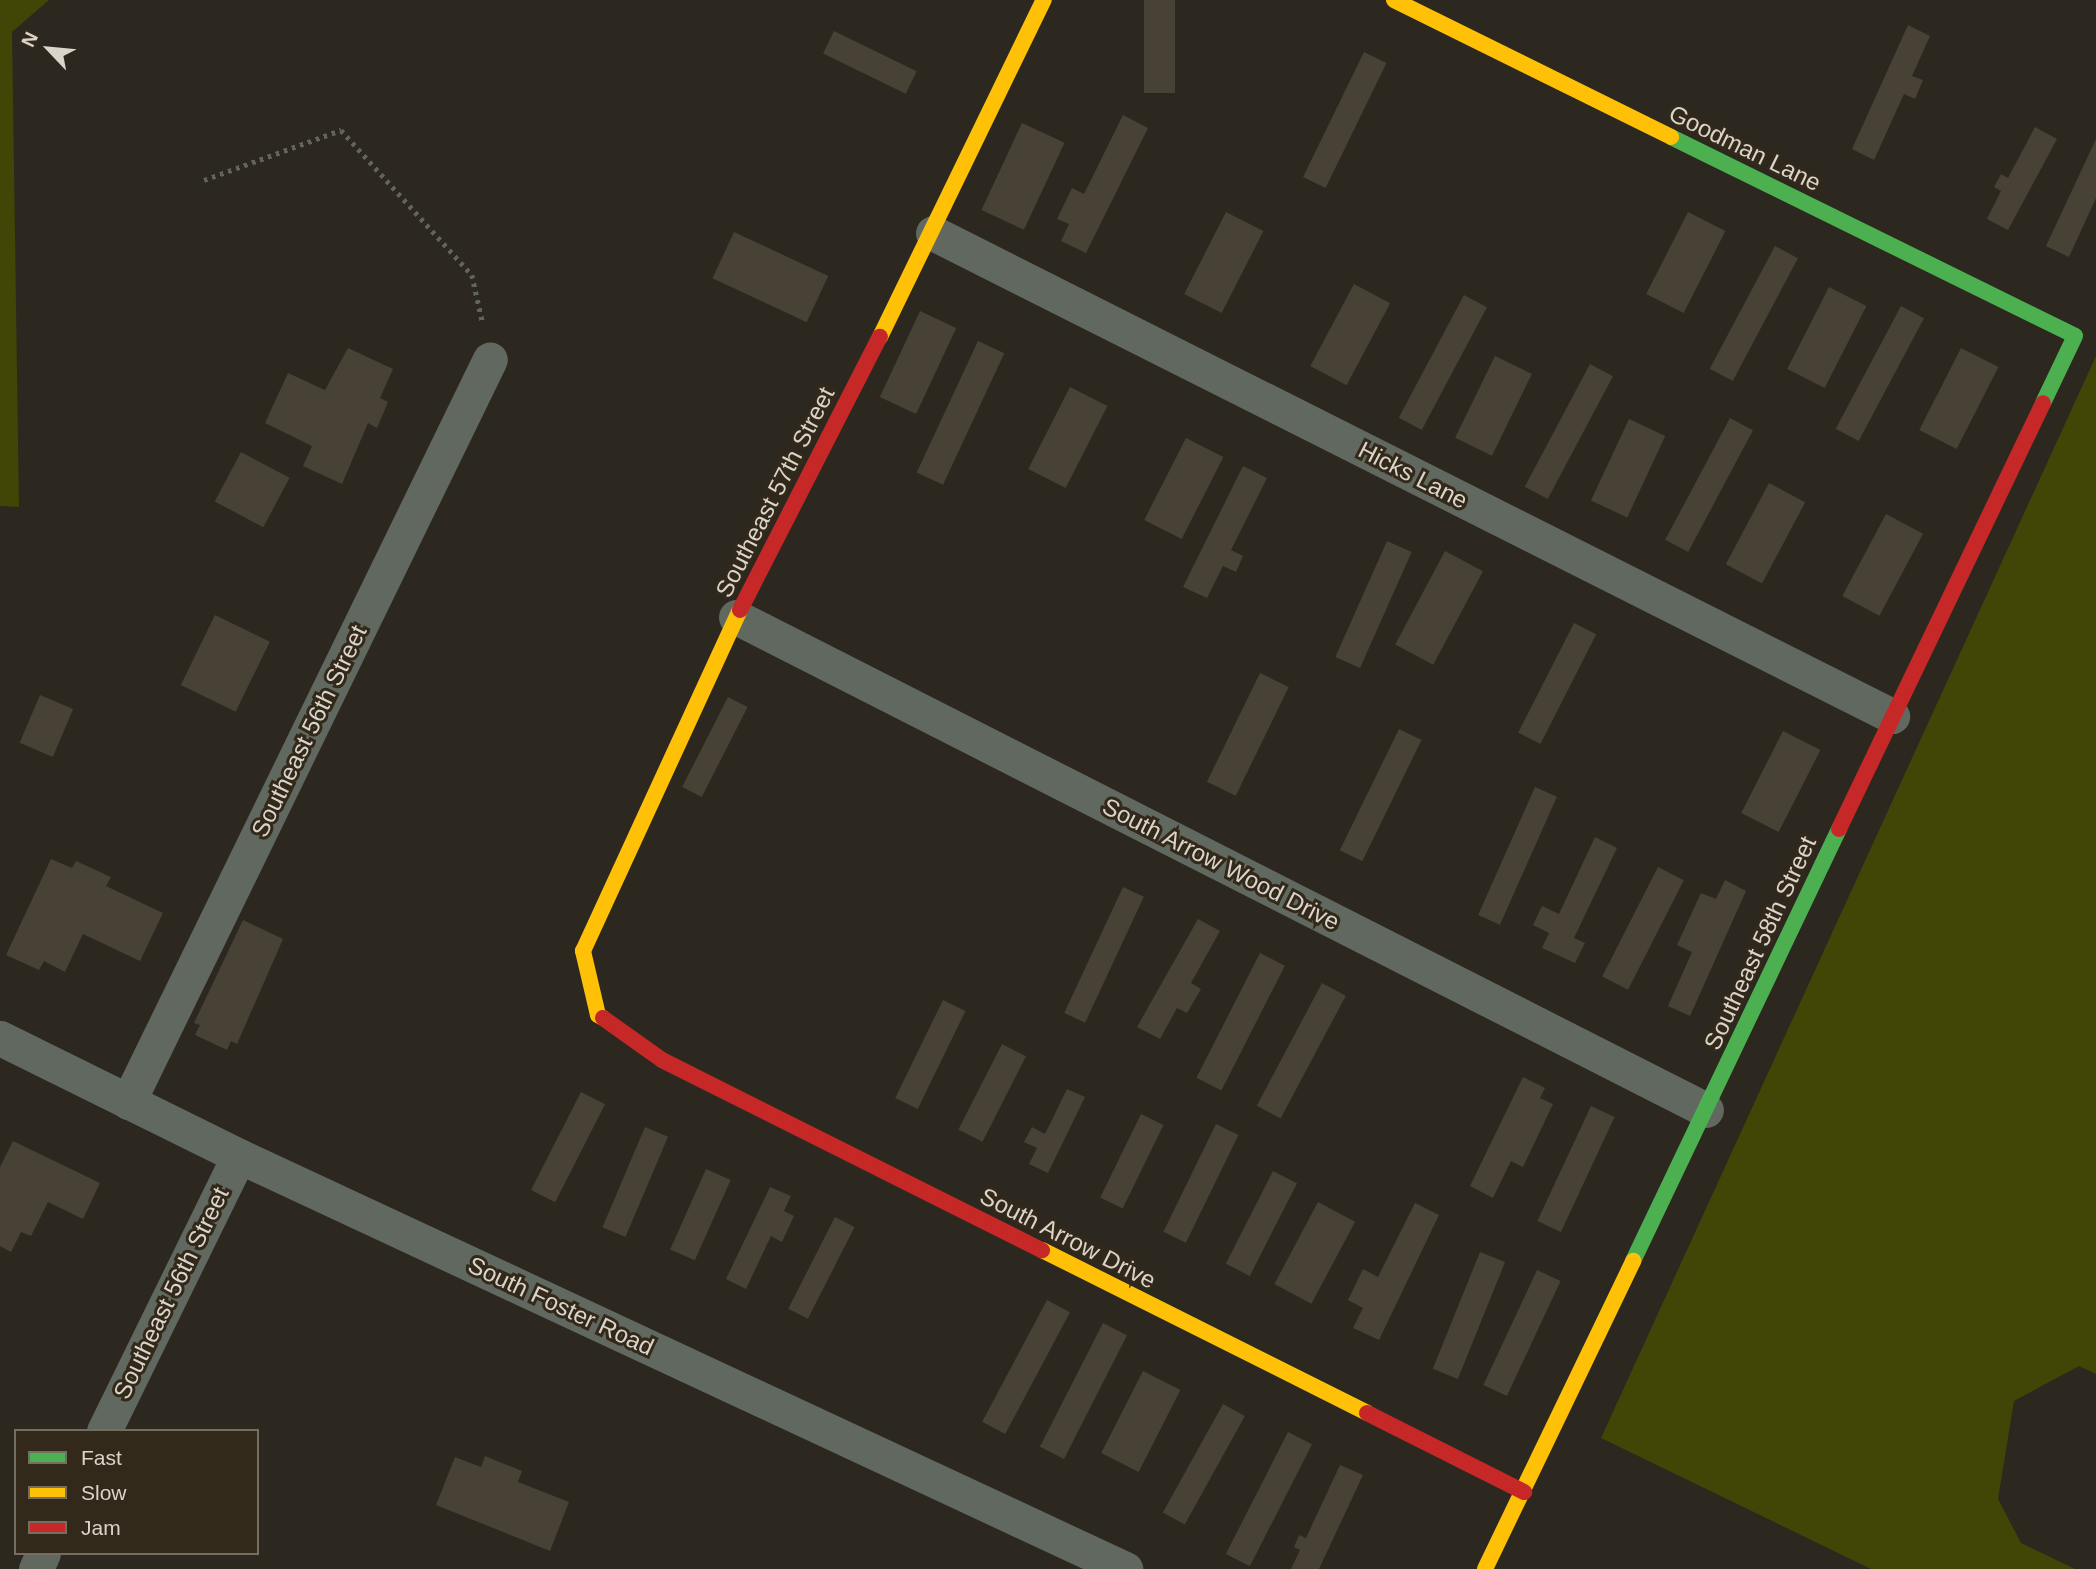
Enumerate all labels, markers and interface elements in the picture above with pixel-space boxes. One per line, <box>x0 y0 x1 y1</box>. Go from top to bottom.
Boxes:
north arrow <box>14 14 84 84</box>
text: N <box>17 29 42 50</box>
street label: Goodman Lane <box>1664 99 1826 197</box>
street label: Southeast 57th Street <box>709 382 841 602</box>
street label: Hicks Lane <box>1354 435 1472 515</box>
street label: Southeast 56th Street <box>245 620 373 842</box>
street label: South Arrow Wood Drive <box>1097 791 1345 937</box>
street label: Southeast 58th Street <box>1698 832 1822 1054</box>
street label: South Arrow Drive <box>975 1181 1161 1295</box>
street label: Southeast 56th Street <box>107 1182 235 1404</box>
street label: South Foster Road <box>464 1250 658 1362</box>
legend <box>14 1429 259 1555</box>
text: Fast <box>81 1446 122 1469</box>
text: Slow <box>81 1481 127 1504</box>
text: Jam <box>81 1516 121 1539</box>

